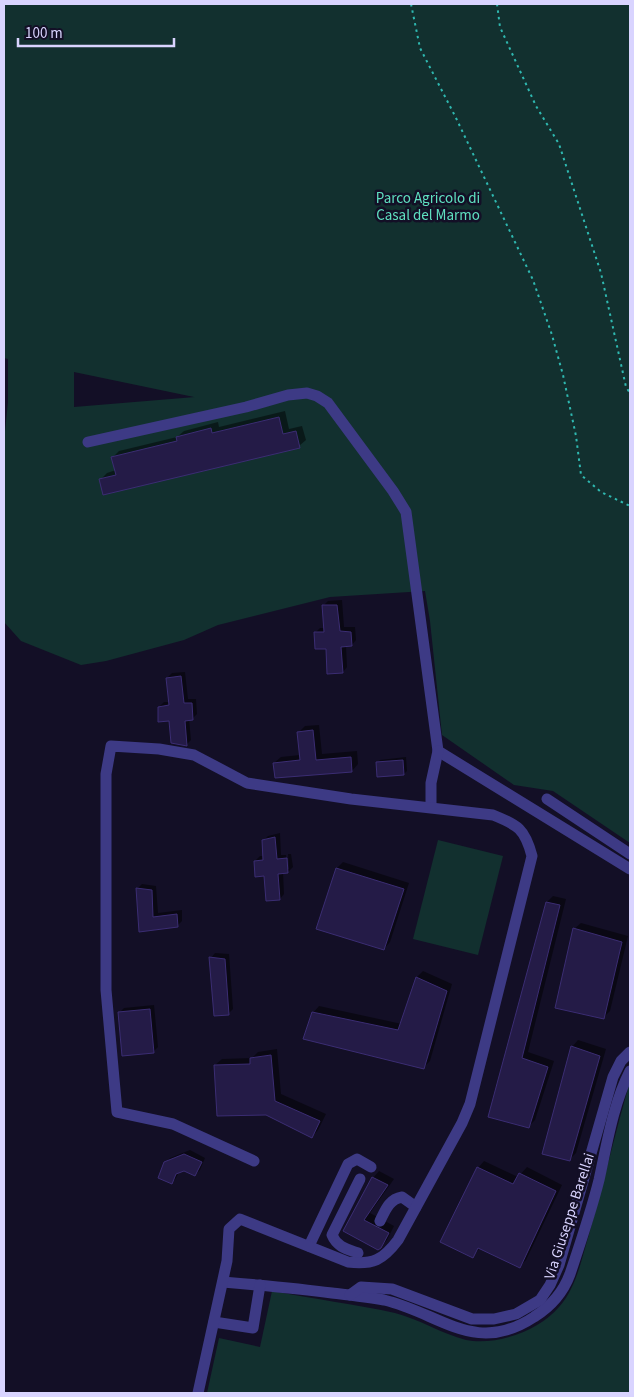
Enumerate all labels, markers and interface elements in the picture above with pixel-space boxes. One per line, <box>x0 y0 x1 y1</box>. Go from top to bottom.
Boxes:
scale bar <box>18 15 174 47</box>
text: 100 m <box>25 23 63 44</box>
park label: Parco Agricolo di Casal del Marmo <box>376 188 480 226</box>
street label: Via Giuseppe Barellai <box>539 1150 600 1282</box>

